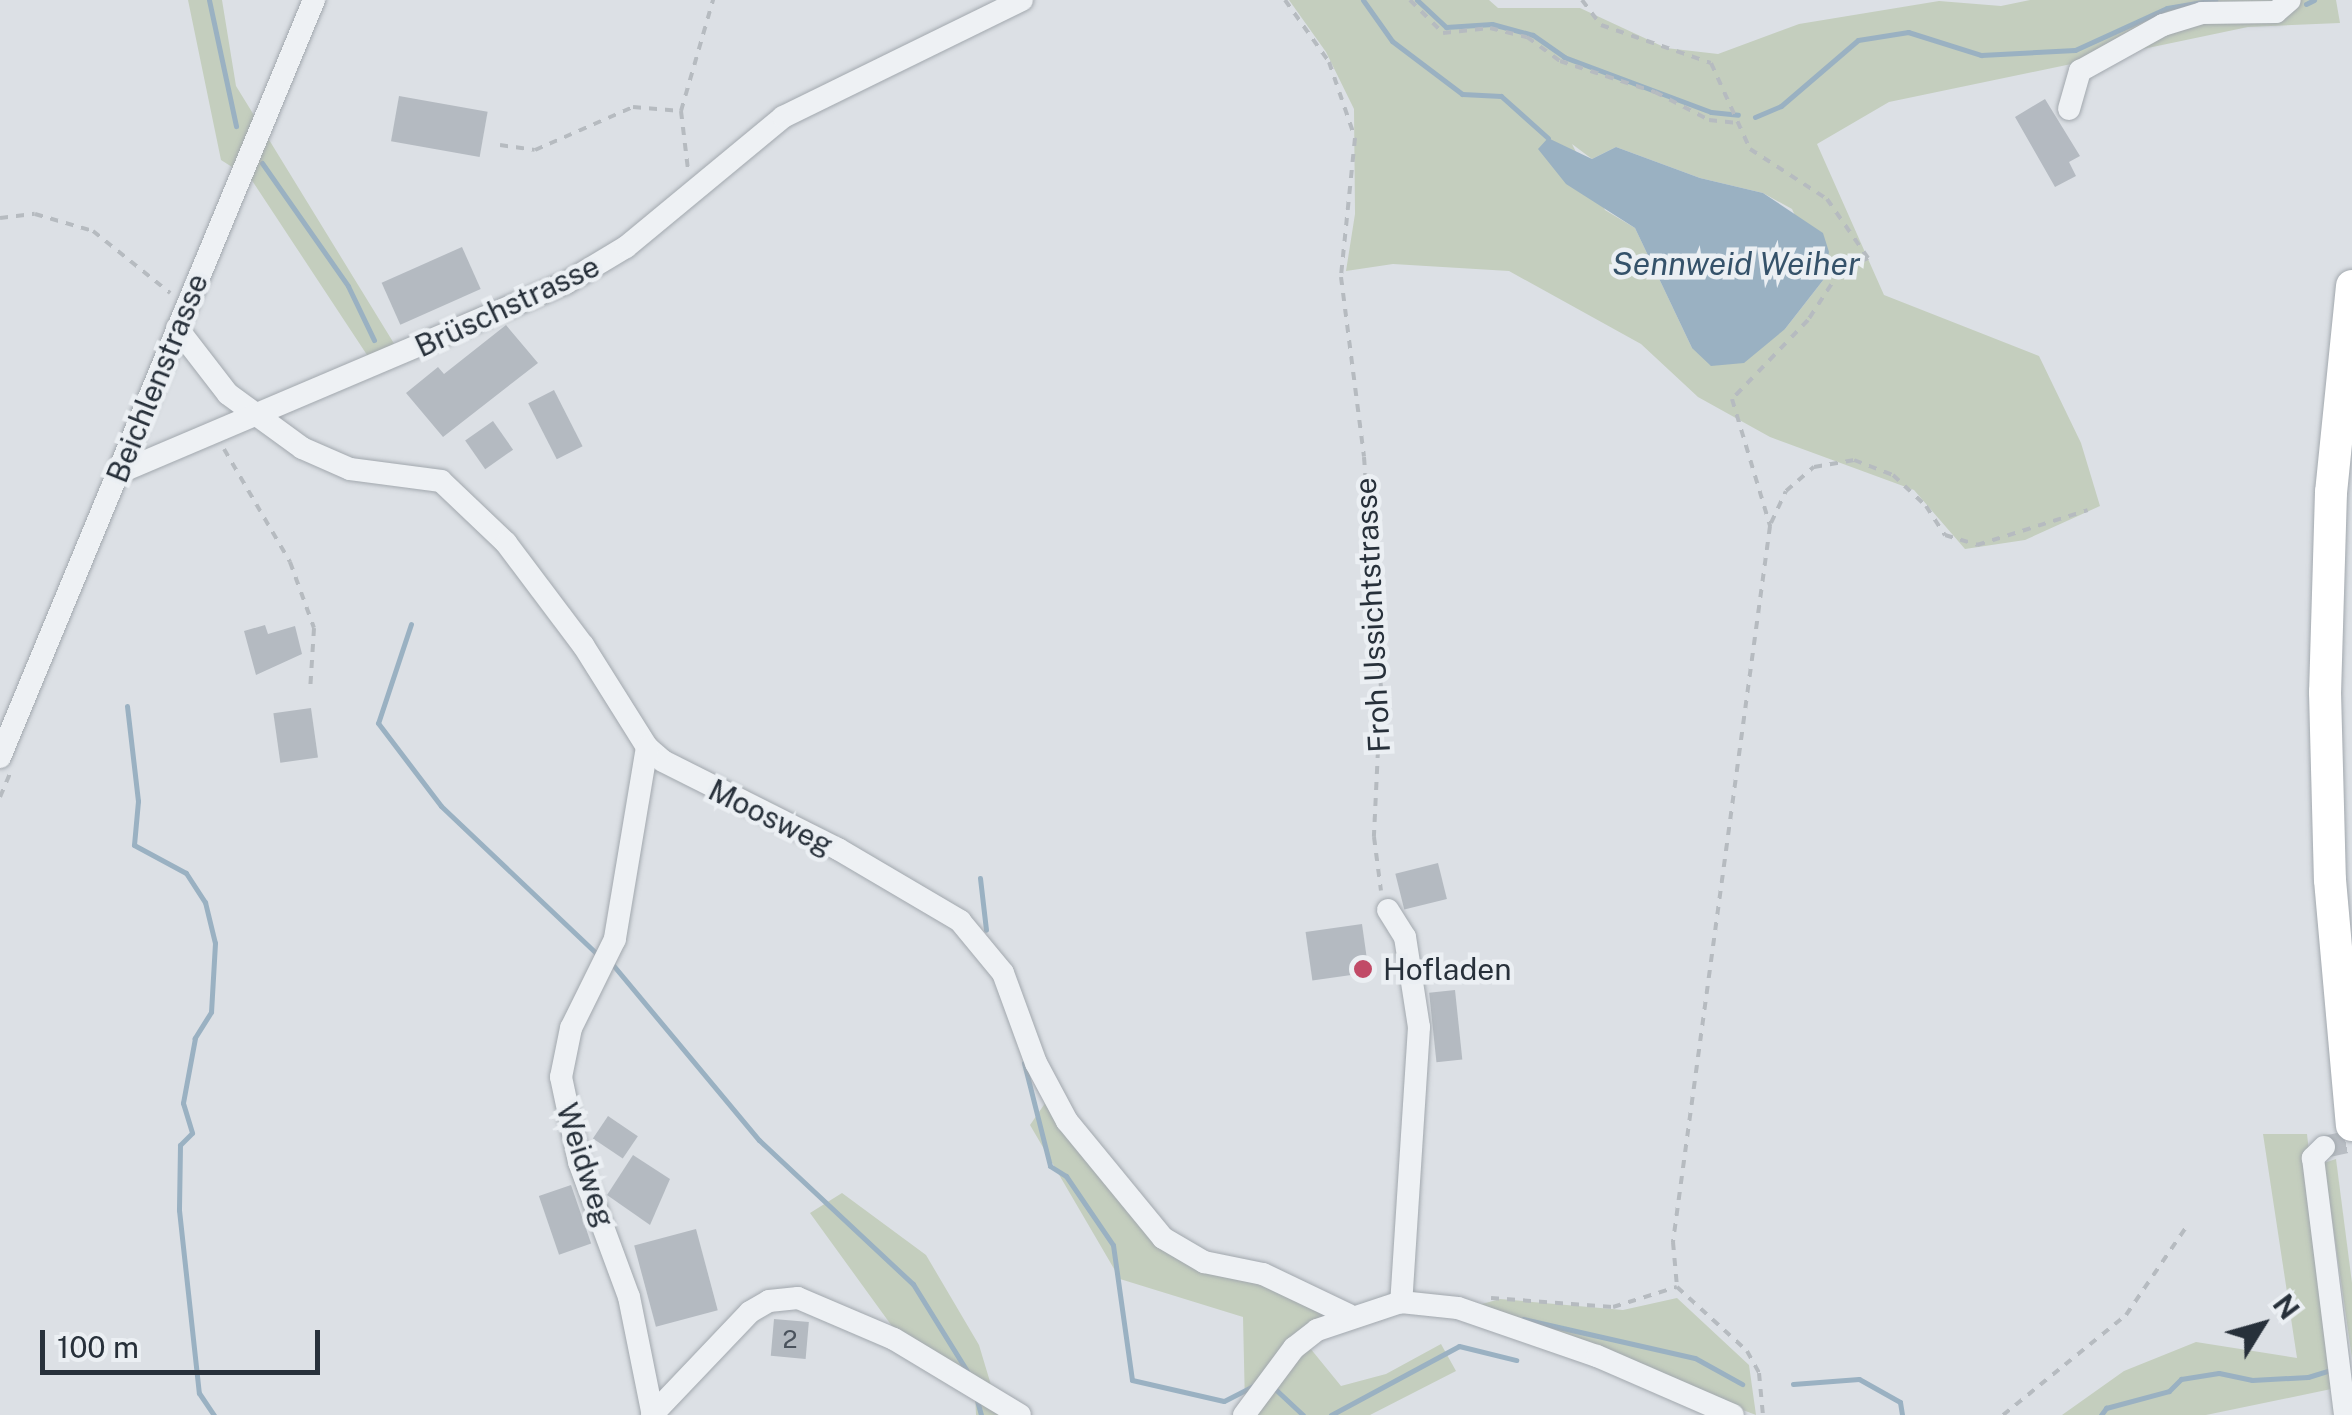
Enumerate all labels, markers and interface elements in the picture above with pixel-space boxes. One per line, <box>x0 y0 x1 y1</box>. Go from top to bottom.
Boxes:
water label: Sennweid Weiher <box>1612 245 1860 283</box>
street label: Brüschstrasse <box>409 248 605 364</box>
street label: Beichlenstrasse <box>99 268 215 488</box>
street label: Froh Ussichtstrasse <box>1347 477 1397 753</box>
street label: Moosweg <box>703 771 839 863</box>
place label: Hofladen <box>1383 951 1512 987</box>
marker: Hofladen <box>1352 958 1374 980</box>
street label: Weidweg <box>549 1098 623 1232</box>
north arrow <box>2212 1275 2312 1375</box>
text: N <box>2267 1288 2306 1325</box>
scale bar <box>45 1310 325 1372</box>
house number: 2 <box>783 1324 797 1354</box>
text: 100 m <box>57 1329 139 1365</box>

